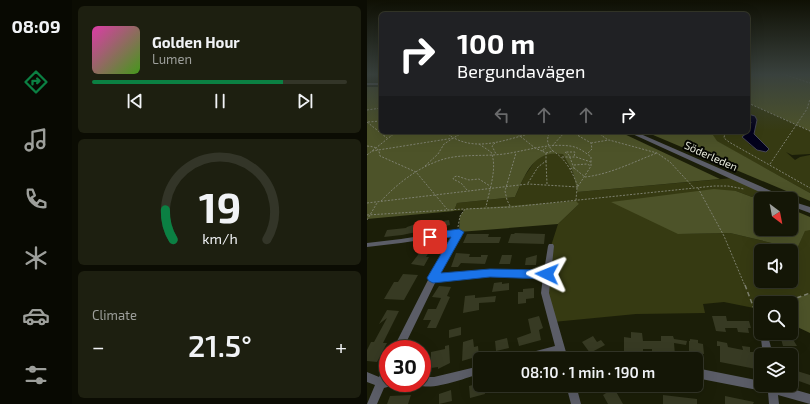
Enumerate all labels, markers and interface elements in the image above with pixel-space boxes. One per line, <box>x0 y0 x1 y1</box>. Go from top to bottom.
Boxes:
text: 08:09 <box>11 15 61 37</box>
text: 100 m <box>457 26 535 60</box>
icon: right <box>391 28 443 80</box>
text: Golden Hour <box>152 33 240 51</box>
text: Lumen <box>152 51 192 67</box>
text: Bergundavägen <box>457 60 585 82</box>
icon: directions <box>22 68 50 96</box>
icon: previous <box>124 90 146 112</box>
icon: pause <box>209 90 231 112</box>
icon: next <box>294 90 316 112</box>
icon: left <box>491 104 513 126</box>
icon: ahead <box>533 104 555 126</box>
icon: ahead <box>575 104 597 126</box>
icon: right <box>617 104 639 126</box>
icon: music <box>22 126 50 154</box>
street label: Söderleden <box>683 138 740 173</box>
text: 19 <box>198 181 241 231</box>
icon: phone <box>22 185 50 213</box>
north arrow <box>754 192 798 236</box>
map controls <box>754 192 798 392</box>
pin <box>413 220 447 254</box>
icon: arrive <box>419 226 441 248</box>
text: km/h <box>202 230 237 247</box>
icon: climate <box>22 244 50 272</box>
button: sound <box>754 244 798 288</box>
position arrow <box>526 253 568 295</box>
button: search <box>754 296 798 340</box>
icon: car <box>22 302 50 330</box>
text: Climate <box>92 307 137 323</box>
text: 21.5° <box>188 327 252 363</box>
text: − <box>92 333 105 359</box>
text: + <box>335 333 347 359</box>
speed limit sign: 30 <box>379 340 431 392</box>
button: layers <box>754 348 798 392</box>
icon: filters <box>22 361 50 389</box>
text: 08:10 · 1 min · 190 m <box>521 363 655 381</box>

